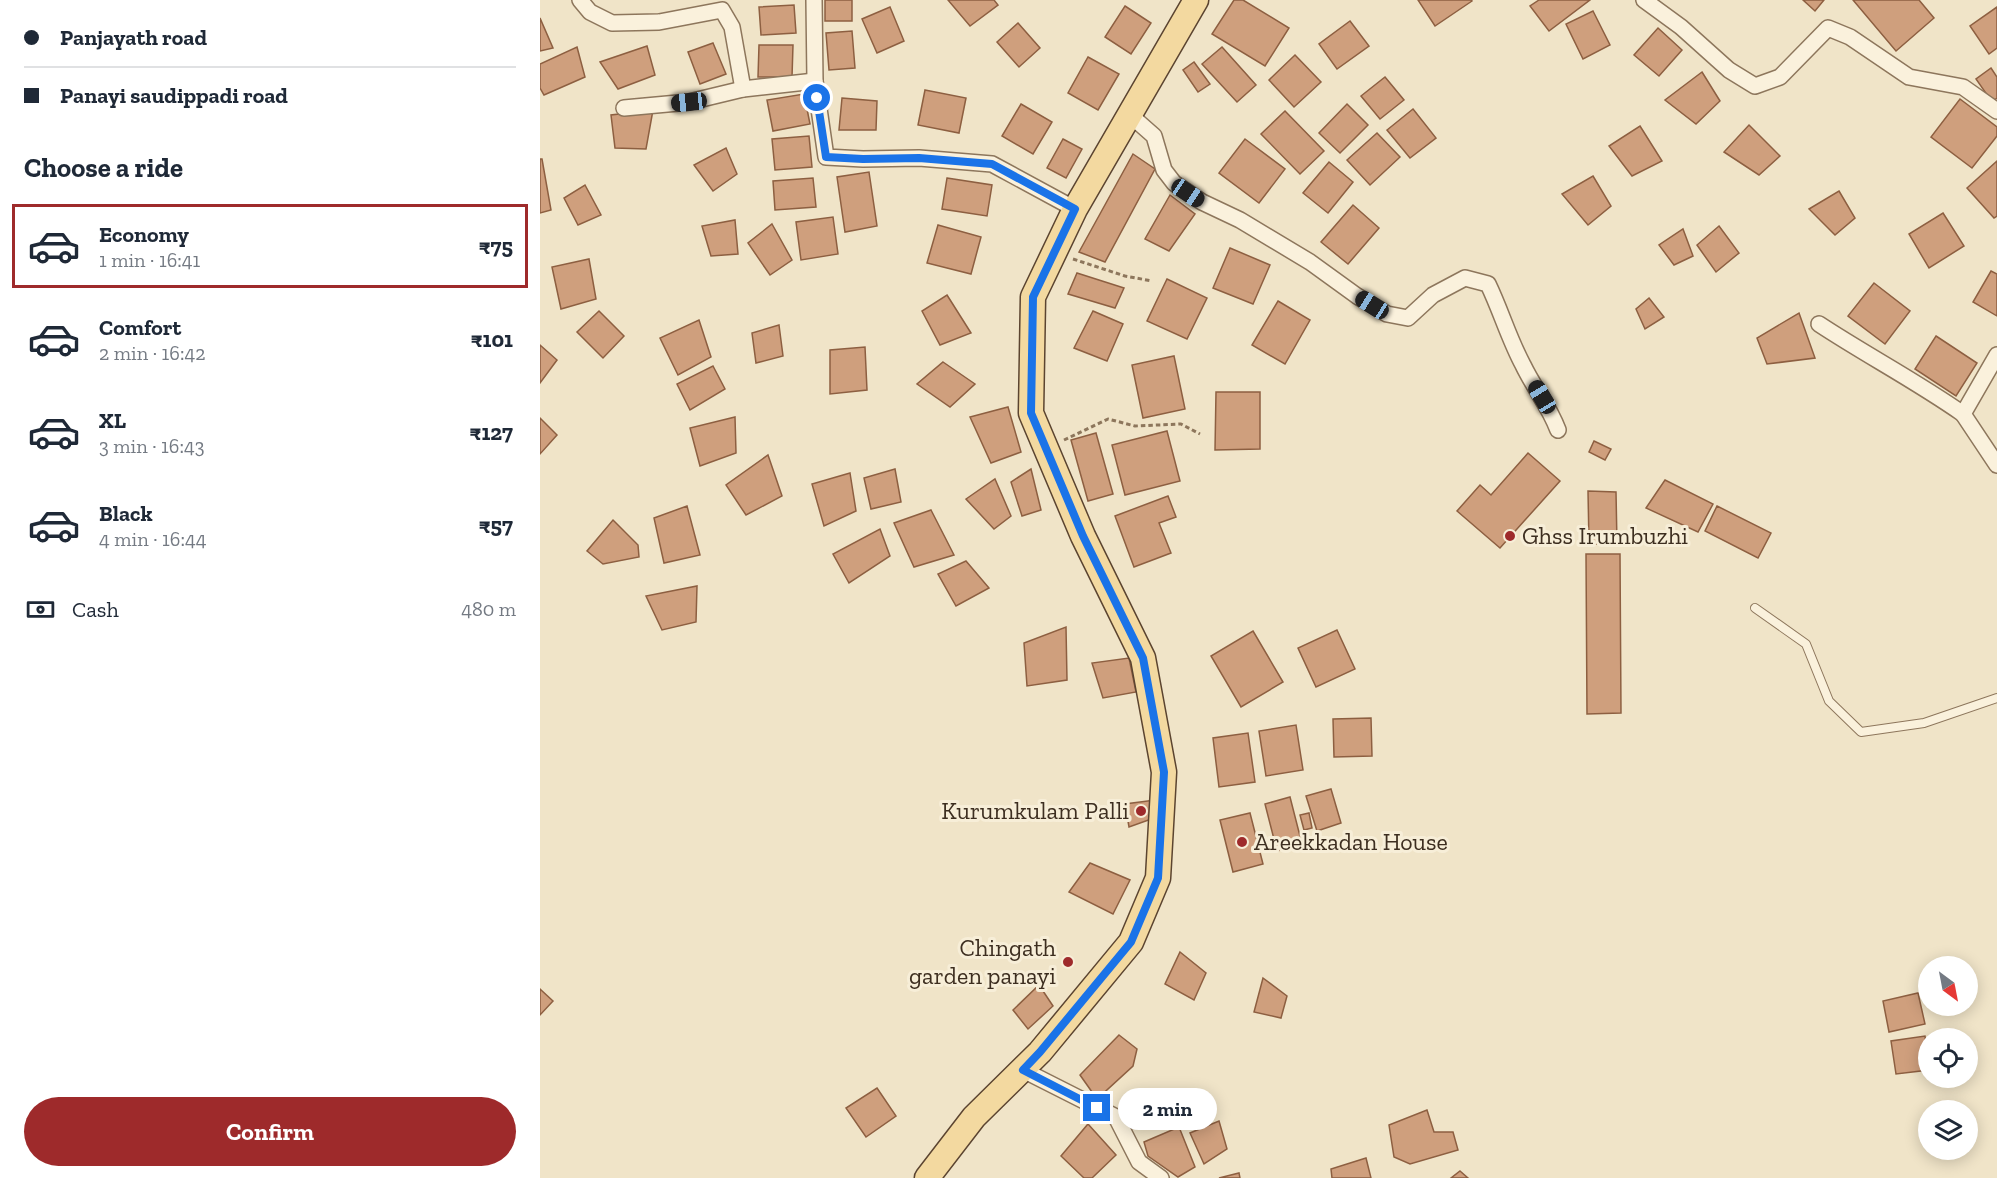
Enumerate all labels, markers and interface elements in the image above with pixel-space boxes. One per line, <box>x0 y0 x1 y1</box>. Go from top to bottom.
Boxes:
text: Panjayath road <box>60 24 207 51</box>
text: Panayi saudippadi road <box>60 82 288 109</box>
route start <box>803 84 830 111</box>
car <box>670 91 708 113</box>
text: Choose a ride <box>24 152 183 184</box>
car <box>1168 175 1208 211</box>
icon: car <box>27 219 81 273</box>
text: Economy <box>99 221 189 248</box>
text: ₹75 <box>479 233 513 260</box>
text: 1 min · 16:41 <box>99 248 200 272</box>
car <box>1352 288 1392 322</box>
icon: car <box>27 312 81 366</box>
text: Comfort <box>99 314 181 341</box>
text: ₹101 <box>471 326 513 353</box>
text: 2 min · 16:42 <box>99 341 206 365</box>
car <box>1525 377 1559 417</box>
icon: car <box>27 405 81 459</box>
text: XL <box>99 407 126 434</box>
text: ₹127 <box>470 419 513 446</box>
text: 3 min · 16:43 <box>99 434 204 458</box>
icon: car <box>27 498 81 552</box>
text: Black <box>99 500 153 527</box>
text: ₹57 <box>479 512 513 539</box>
place label: Ghss Irumbuzhi <box>1522 521 1688 550</box>
text: 4 min · 16:44 <box>99 527 206 551</box>
marker: Ghss Irumbuzhi <box>1503 529 1517 543</box>
icon: cash <box>24 593 57 626</box>
text: Cash <box>72 596 119 623</box>
text: 480 m <box>461 597 516 621</box>
place label: Kurumkulam Palli <box>941 796 1129 825</box>
marker: Kurumkulam Palli <box>1134 804 1148 818</box>
place label: Areekkadan House <box>1254 827 1448 856</box>
marker: Areekkadan House <box>1235 835 1249 849</box>
place label: Chingath garden panayi <box>909 933 1057 990</box>
marker: Chingath garden panayi <box>1061 955 1075 969</box>
north arrow <box>1918 956 1978 1016</box>
map controls <box>1918 956 1978 1160</box>
button: locate <box>1918 1028 1978 1088</box>
callout: 2 min <box>1118 1087 1217 1129</box>
route end <box>1083 1094 1110 1121</box>
button: Confirm <box>24 1097 516 1166</box>
text: 2 min <box>1143 1097 1192 1121</box>
button: layers <box>1918 1100 1978 1160</box>

